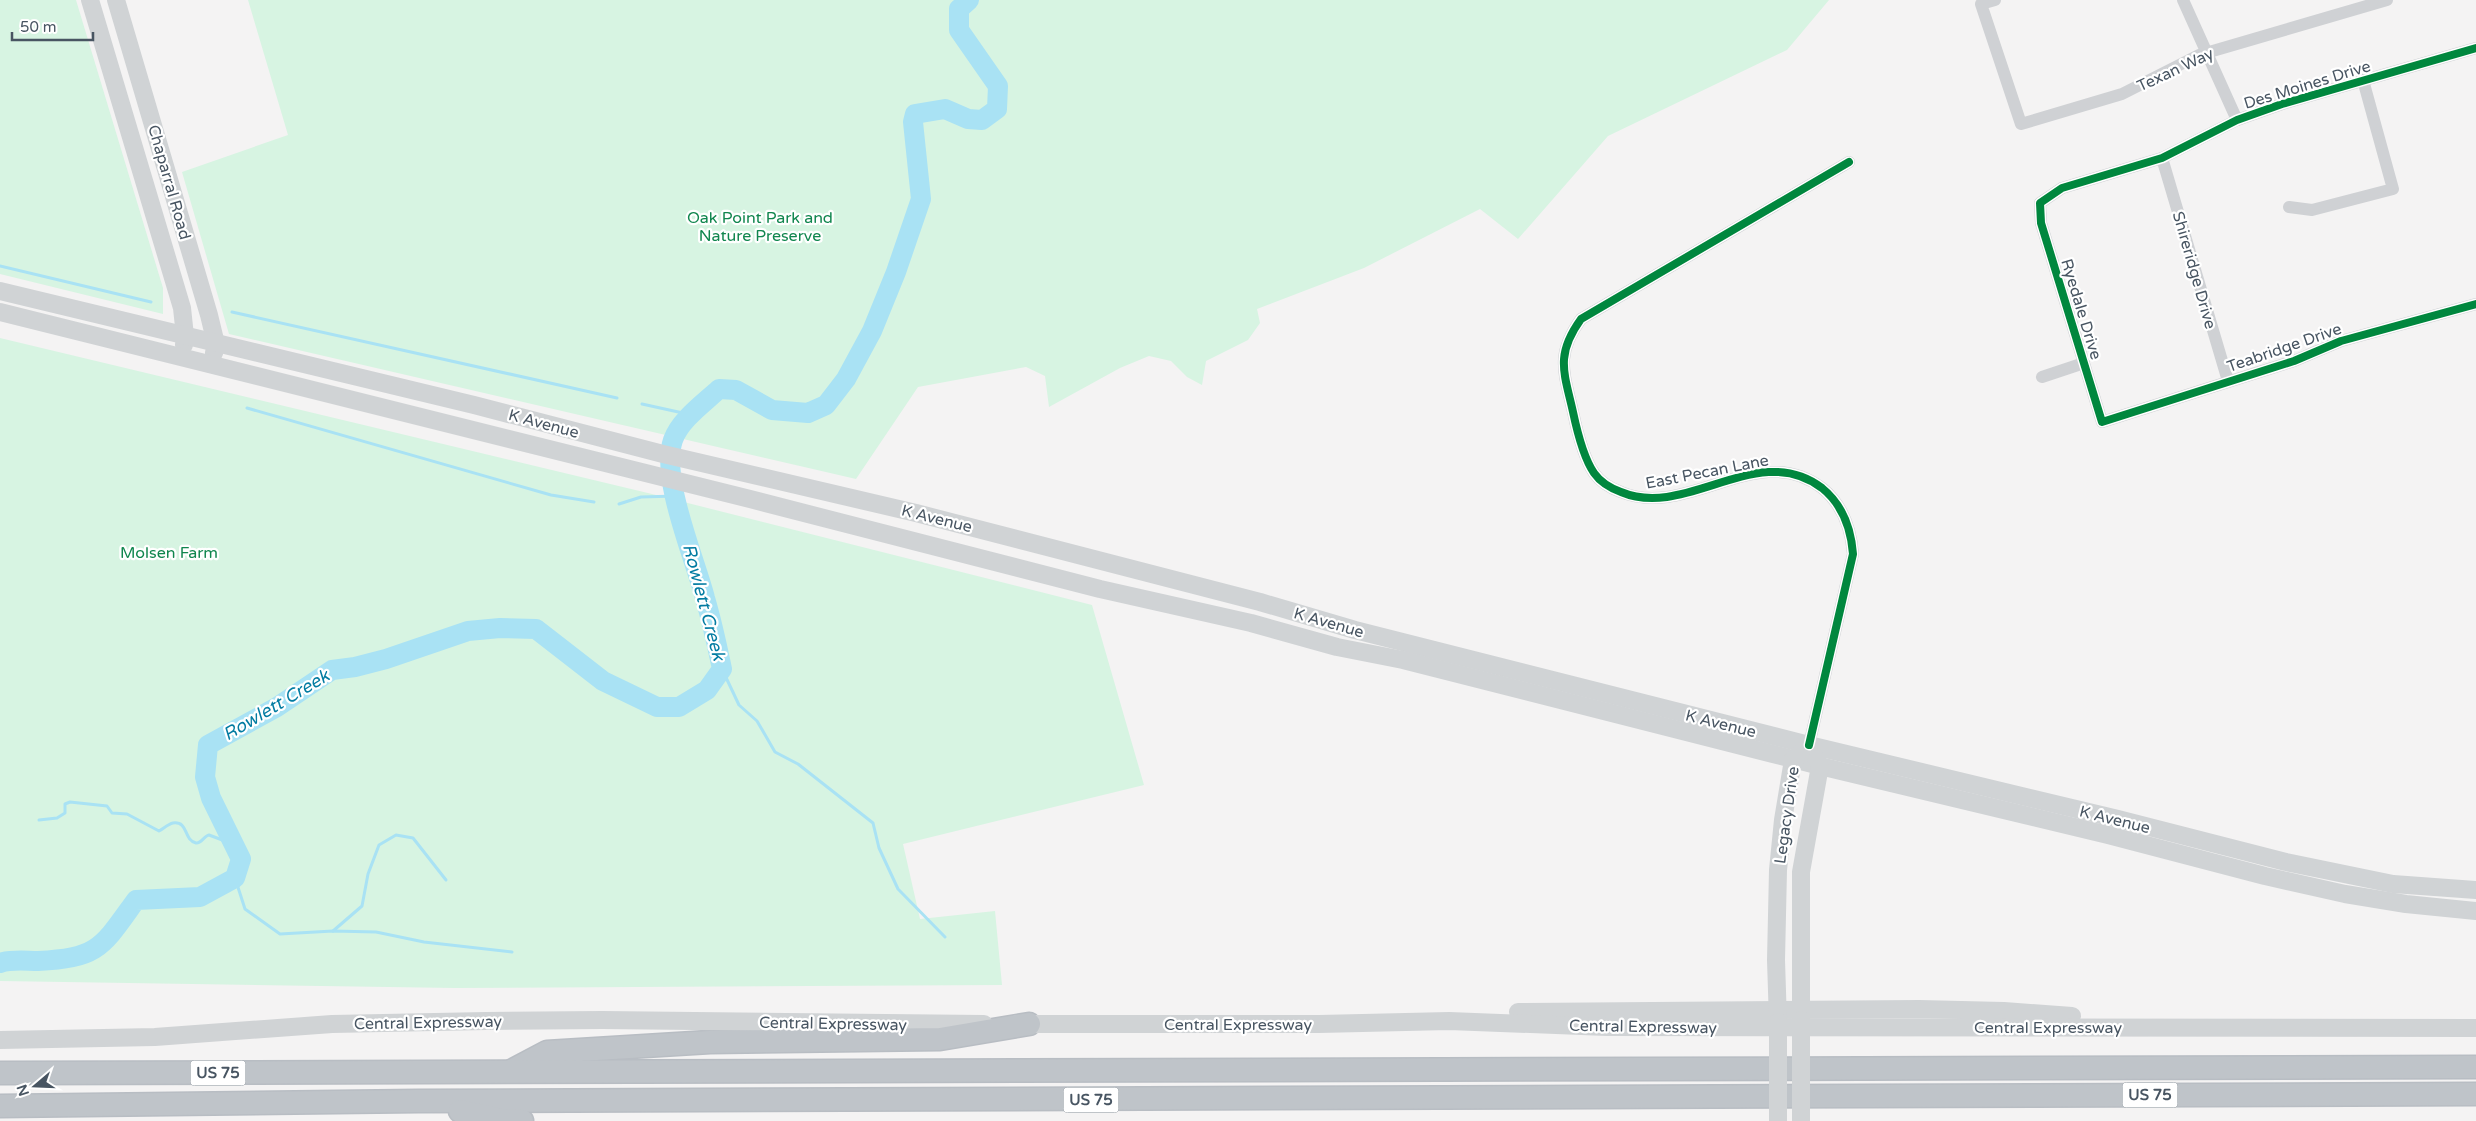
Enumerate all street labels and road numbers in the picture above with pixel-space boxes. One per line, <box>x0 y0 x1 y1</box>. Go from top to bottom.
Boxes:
street label: Texan Way <box>2134 43 2217 96</box>
street label: Des Moines Drive <box>2241 56 2373 114</box>
street label: Chaparral Road <box>143 123 195 242</box>
street label: Shireridge Drive <box>2168 209 2220 331</box>
street label: Ryedale Drive <box>2056 256 2106 362</box>
street label: Teabridge Drive <box>2224 319 2344 377</box>
street label: K Avenue <box>506 405 581 443</box>
street label: East Pecan Lane <box>1644 450 1770 494</box>
street label: K Avenue <box>899 501 974 537</box>
street label: K Avenue <box>1291 603 1366 643</box>
street label: K Avenue <box>1683 706 1758 742</box>
street label: Legacy Drive <box>1770 765 1804 865</box>
street label: K Avenue <box>2077 802 2152 838</box>
street label: Central Expressway <box>354 1012 503 1034</box>
street label: Central Expressway <box>759 1013 908 1035</box>
street label: Central Expressway <box>1164 1015 1312 1035</box>
street label: Central Expressway <box>1569 1016 1718 1038</box>
street label: Central Expressway <box>1974 1018 2122 1038</box>
road number: US 75 <box>190 1060 246 1086</box>
road number: US 75 <box>2122 1082 2178 1108</box>
road number: US 75 <box>1064 1088 1118 1112</box>

